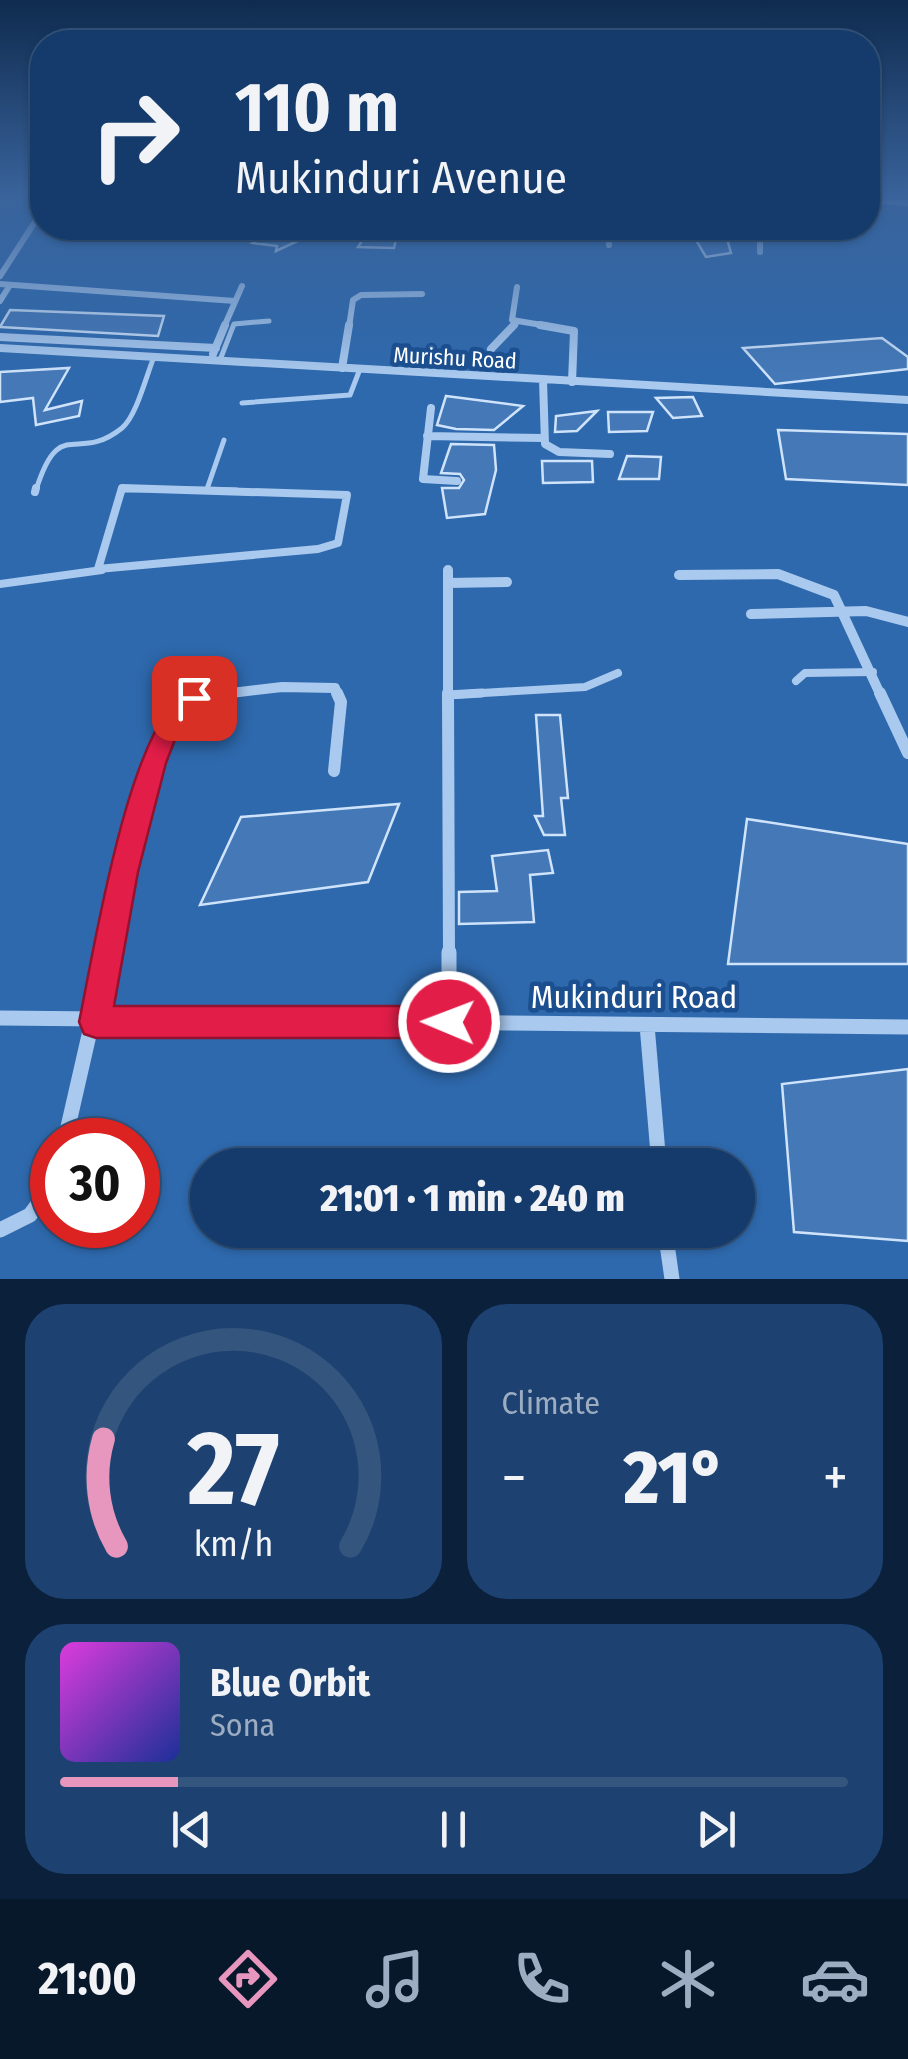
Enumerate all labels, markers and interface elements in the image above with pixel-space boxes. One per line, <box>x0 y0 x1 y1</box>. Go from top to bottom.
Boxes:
text: 110 m <box>235 66 399 150</box>
icon: right <box>70 70 200 200</box>
text: Mukinduri Avenue <box>235 151 567 205</box>
street label: Murishu Road <box>393 341 517 375</box>
pin <box>152 656 237 741</box>
icon: arrive <box>167 671 222 726</box>
position arrow <box>397 970 501 1074</box>
street label: Mukinduri Road <box>531 978 737 1016</box>
speed limit sign: 30 <box>30 1118 160 1248</box>
text: 21:01 · 1 min · 240 m <box>320 1175 625 1221</box>
text: Climate <box>502 1384 600 1422</box>
text: 27 <box>186 1407 279 1532</box>
text: 21° <box>624 1433 725 1523</box>
text: − <box>502 1445 526 1511</box>
text: + <box>823 1445 848 1511</box>
text: km/h <box>193 1523 273 1565</box>
text: Blue Orbit <box>210 1660 370 1706</box>
text: Sona <box>210 1706 275 1744</box>
icon: previous <box>164 1802 219 1857</box>
icon: pause <box>426 1802 481 1857</box>
icon: next <box>689 1802 744 1857</box>
icon: directions <box>213 1944 283 2014</box>
icon: music <box>360 1944 430 2014</box>
icon: phone <box>507 1944 577 2014</box>
icon: climate <box>653 1944 723 2014</box>
icon: car <box>800 1944 870 2014</box>
text: 21:00 <box>38 1952 137 2006</box>

